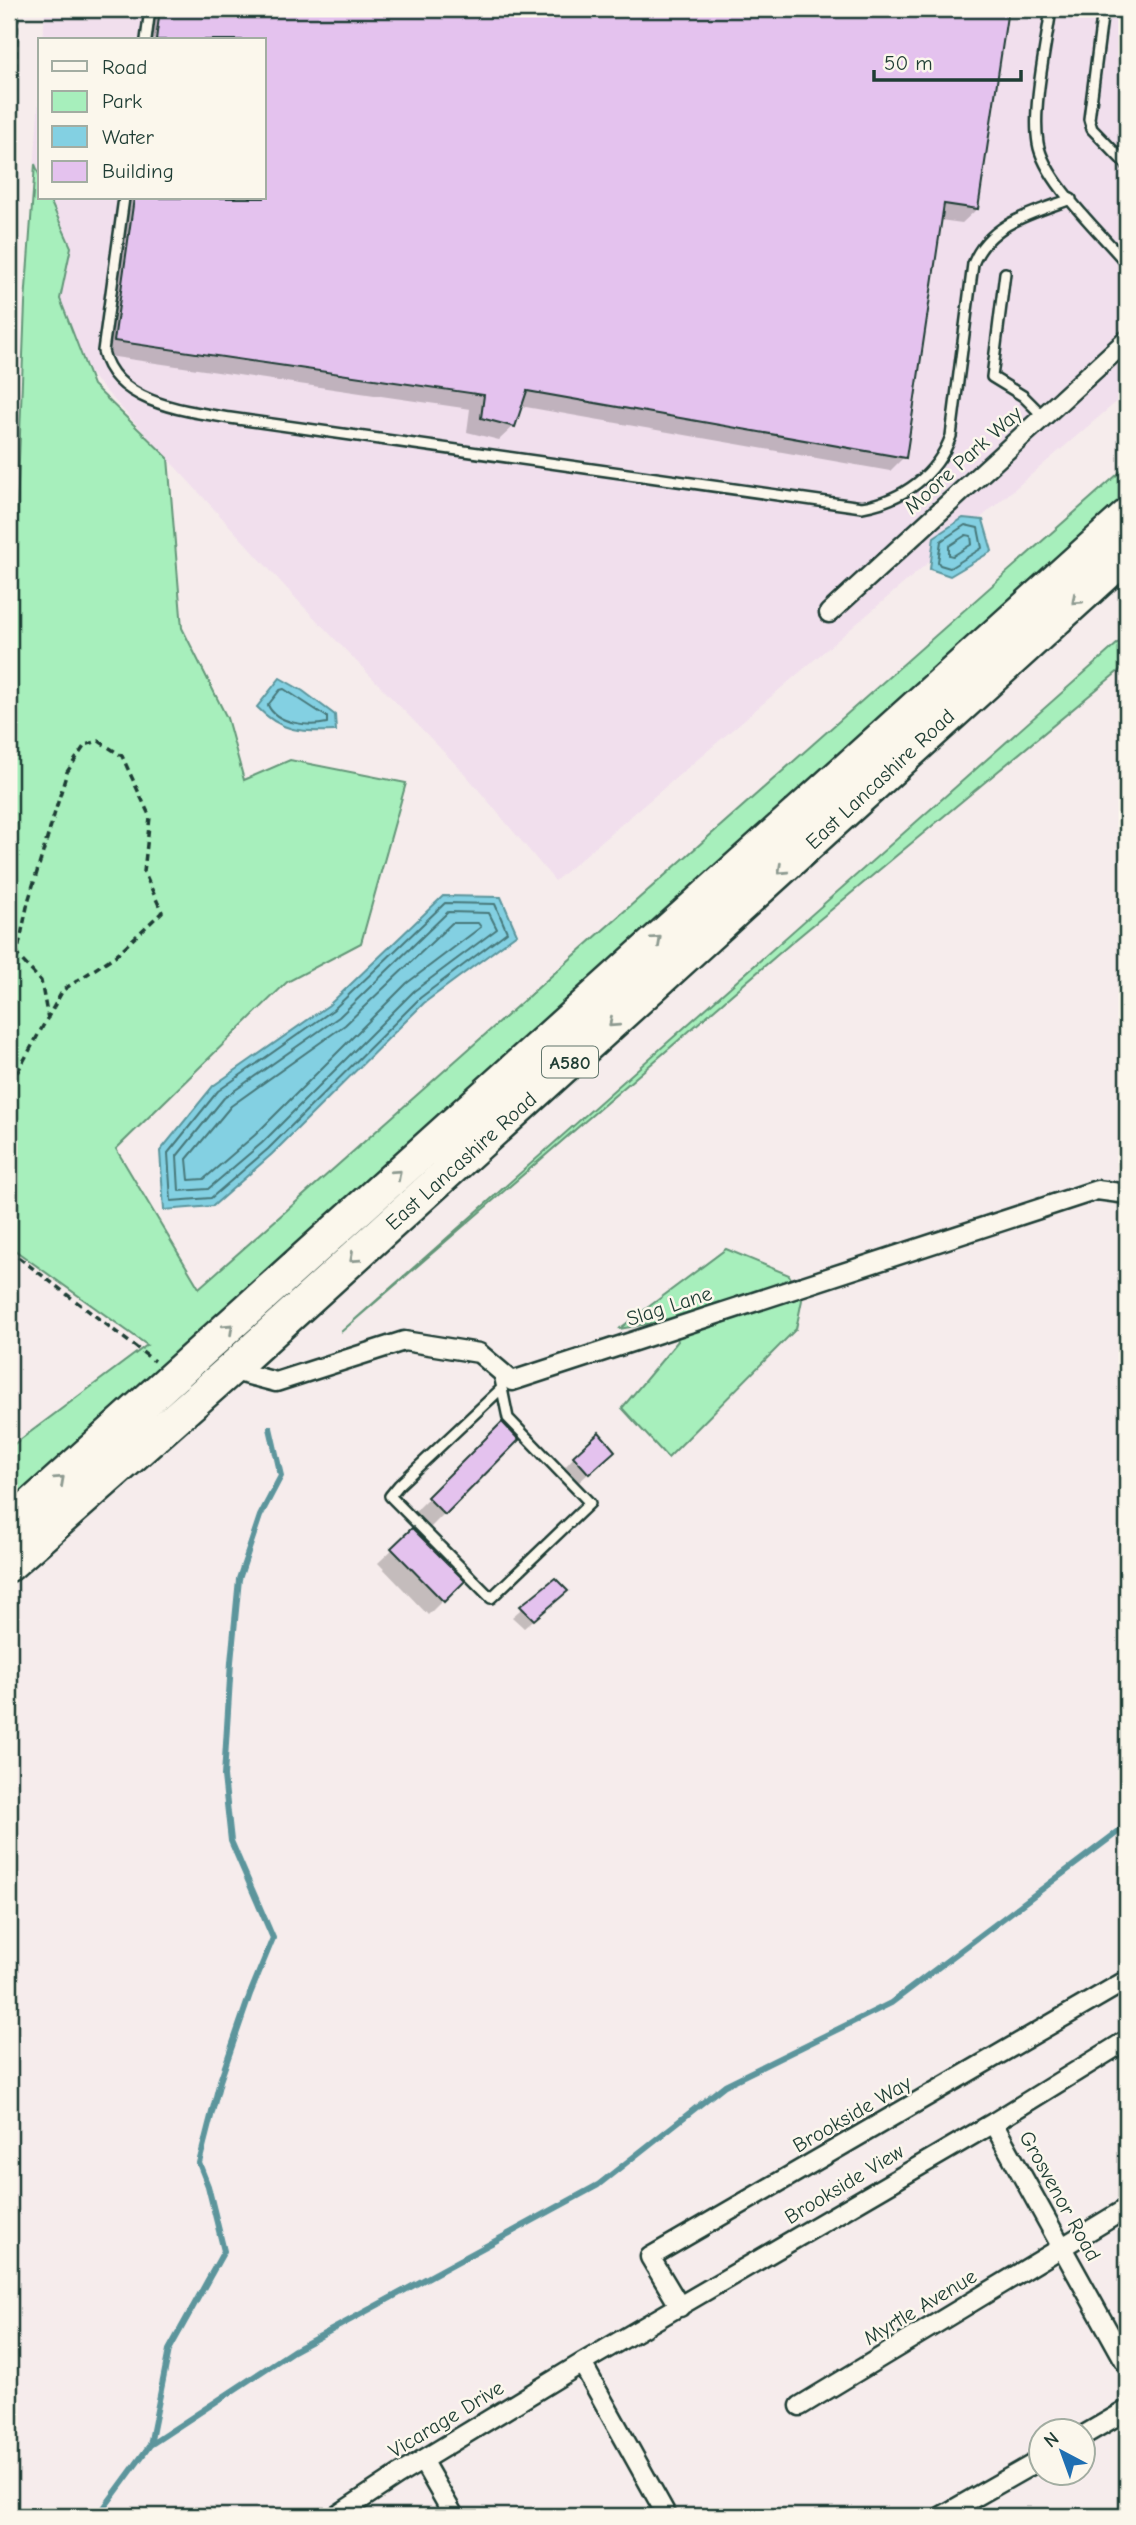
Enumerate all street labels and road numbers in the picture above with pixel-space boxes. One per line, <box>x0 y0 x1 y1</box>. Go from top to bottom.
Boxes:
street label: Moore Park Way <box>899 401 1027 519</box>
street label: East Lancashire Road <box>801 704 959 854</box>
road number: A580 <box>542 1046 598 1078</box>
street label: East Lancashire Road <box>381 1087 541 1235</box>
street label: Slag Lane <box>623 1281 715 1331</box>
street label: Brookside Way <box>789 2070 916 2158</box>
street label: Grosvenor Road <box>1014 2127 1106 2265</box>
street label: Brookside View <box>780 2139 908 2229</box>
street label: Myrtle Avenue <box>859 2264 981 2350</box>
street label: Vicarage Drive <box>384 2375 508 2463</box>

